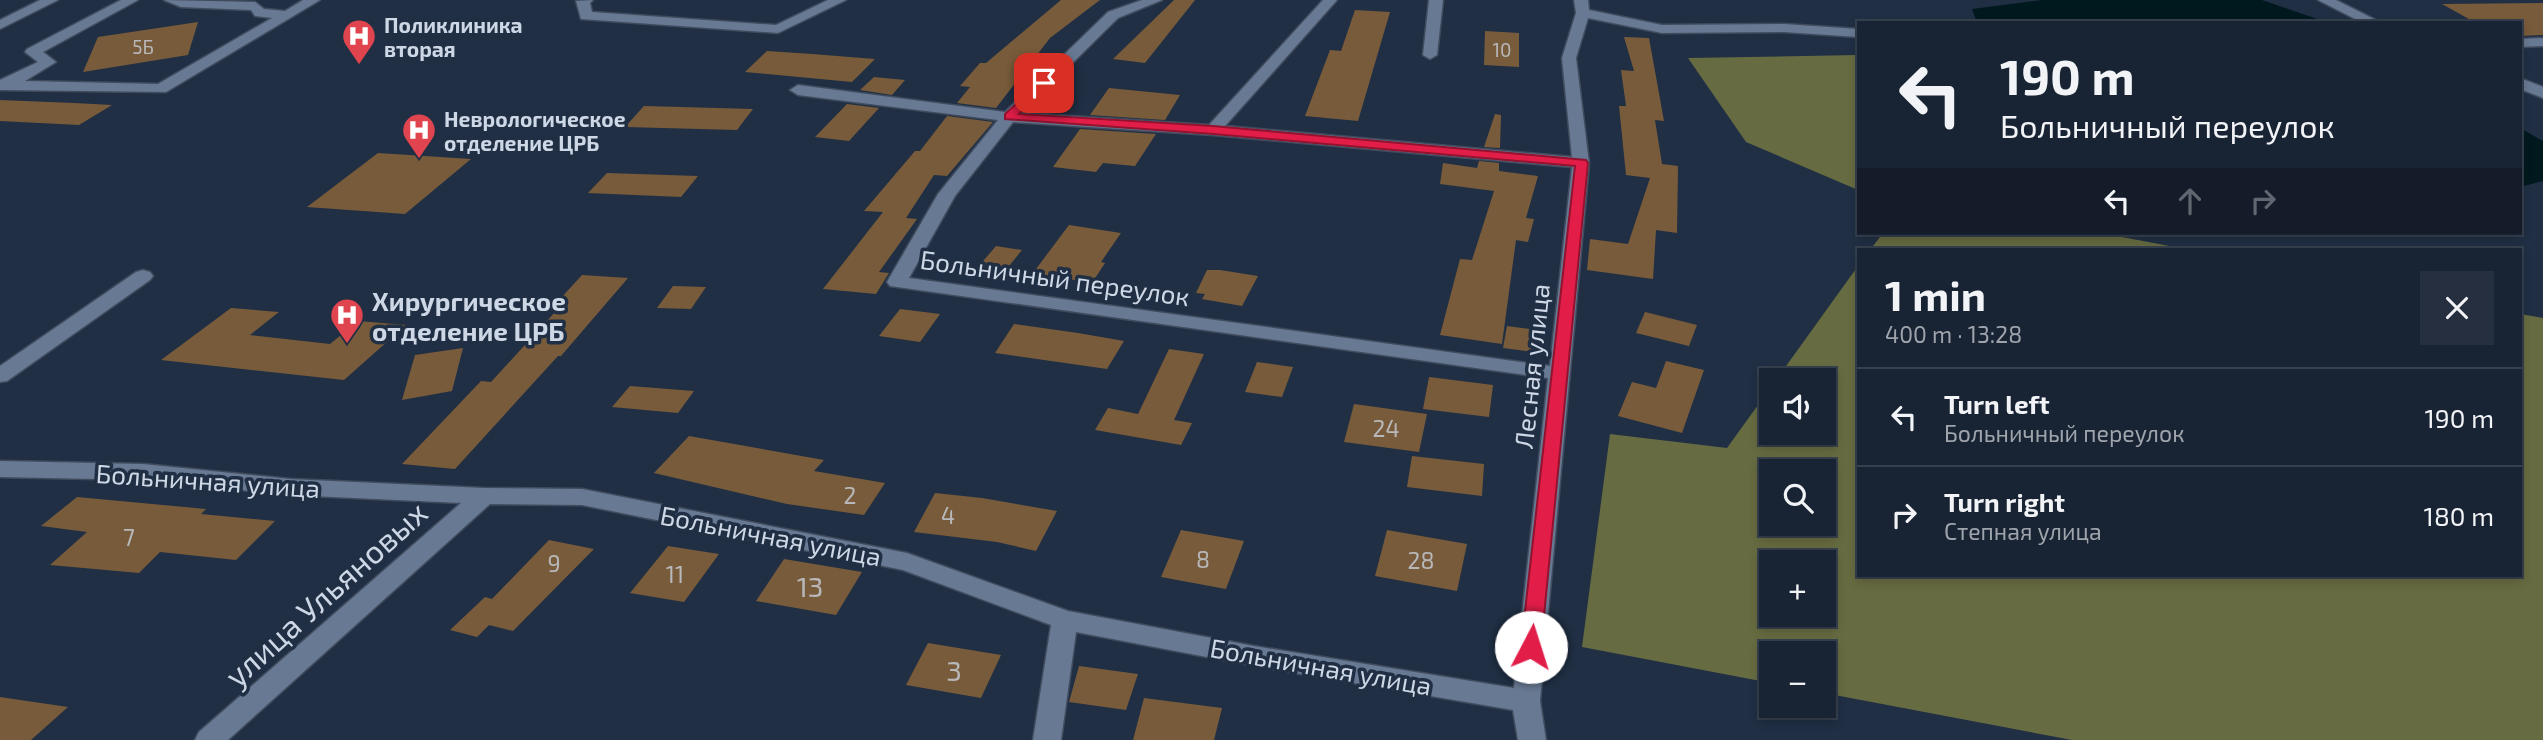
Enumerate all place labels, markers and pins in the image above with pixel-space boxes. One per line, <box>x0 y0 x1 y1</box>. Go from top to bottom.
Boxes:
place label: Поликлиника вторая <box>384 12 523 61</box>
hospital icon: Поликлиника вторая <box>340 17 378 66</box>
pin <box>1014 53 1074 113</box>
place label: Неврологическое отделение ЦРБ <box>444 106 626 155</box>
hospital icon: Неврологическое отделение ЦРБ <box>400 111 438 160</box>
place label: Хирургическое отделение ЦРБ <box>372 285 566 346</box>
hospital icon: Хирургическое отделение ЦРБ <box>328 296 366 345</box>

